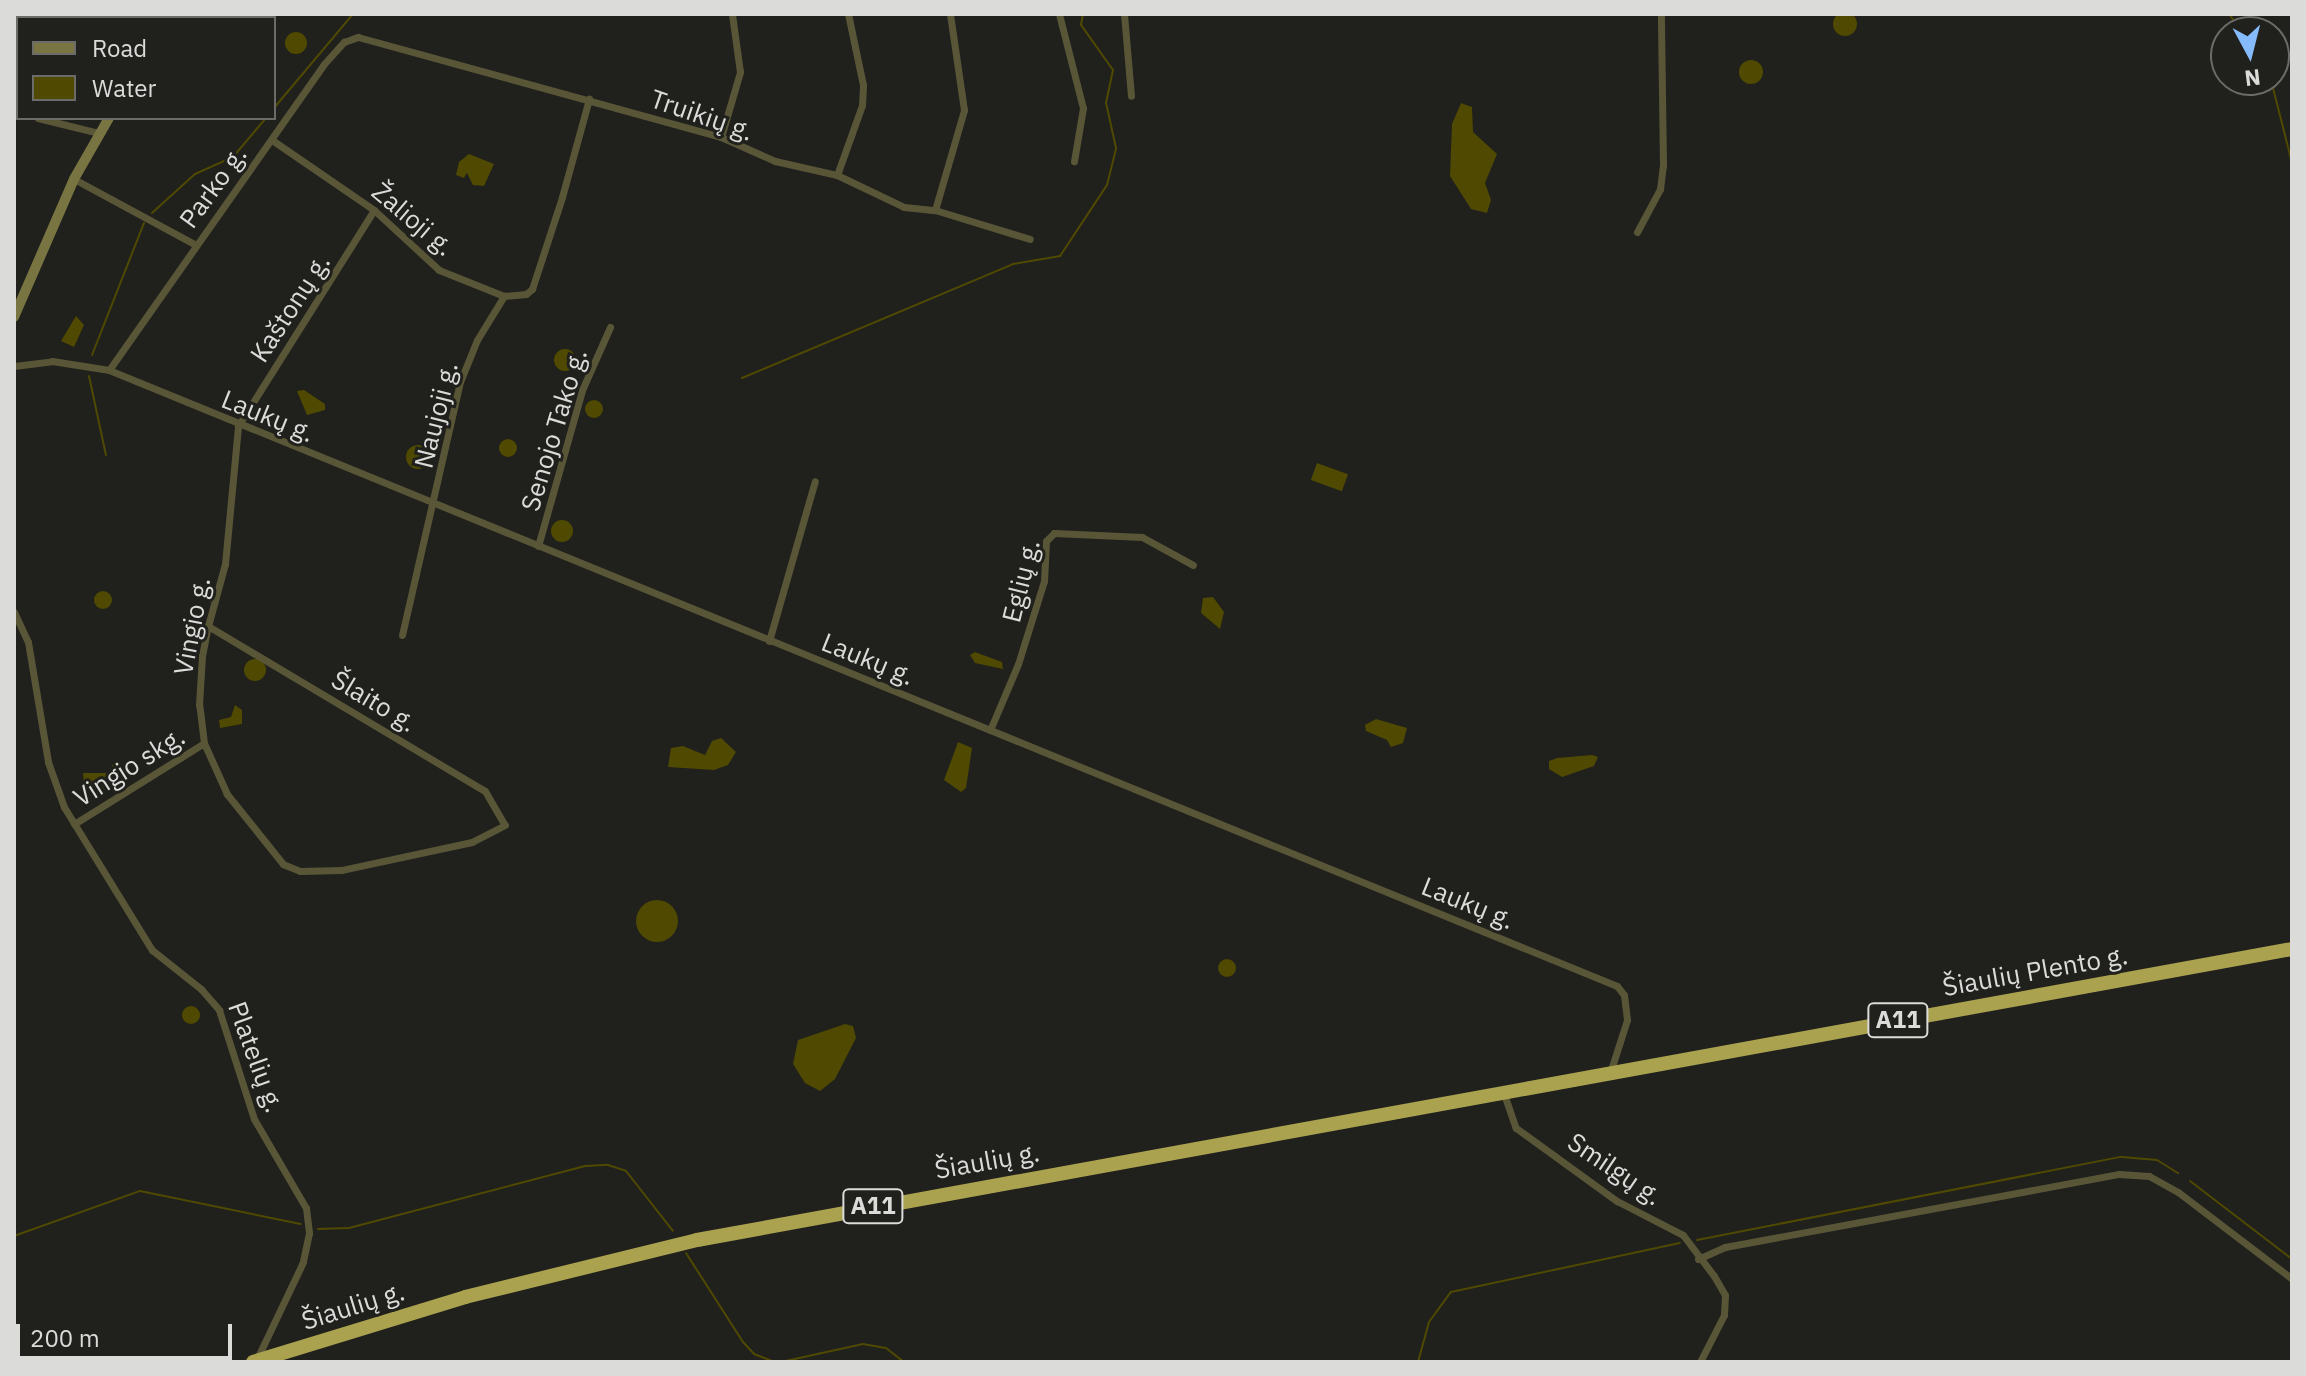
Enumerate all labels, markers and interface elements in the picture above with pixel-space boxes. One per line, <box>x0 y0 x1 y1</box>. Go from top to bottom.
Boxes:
legend <box>16 16 276 120</box>
north arrow <box>2210 16 2290 96</box>
text: Road <box>92 32 147 64</box>
text: N <box>2243 63 2262 94</box>
text: Water <box>92 72 156 104</box>
street label: Truikių g. <box>646 83 758 147</box>
street label: Parko g. <box>173 140 253 234</box>
street label: Žalioji g. <box>366 176 460 262</box>
street label: Kaštonų g. <box>243 248 337 368</box>
street label: Senojo Tako g. <box>515 345 593 515</box>
street label: Naujoji g. <box>408 359 464 471</box>
street label: Laukų g. <box>217 383 319 449</box>
street label: Eglių g. <box>996 536 1046 626</box>
street label: Vingio g. <box>167 574 217 678</box>
street label: Laukų g. <box>817 626 919 692</box>
street label: Šlaito g. <box>326 664 422 738</box>
street label: Vingio skg. <box>68 721 190 813</box>
street label: Laukų g. <box>1417 870 1519 936</box>
street label: Šiaulių Plento g. <box>1940 939 2130 1003</box>
street label: Platelių g. <box>222 997 290 1117</box>
road number: A11 <box>1866 1000 1930 1040</box>
street label: Smilgų g. <box>1562 1126 1668 1212</box>
street label: Šiaulių g. <box>932 1136 1042 1186</box>
road number: A11 <box>841 1186 905 1226</box>
street label: Šiaulių g. <box>298 1276 408 1336</box>
scale bar <box>20 1308 236 1358</box>
text: 200 m <box>30 1322 100 1354</box>

